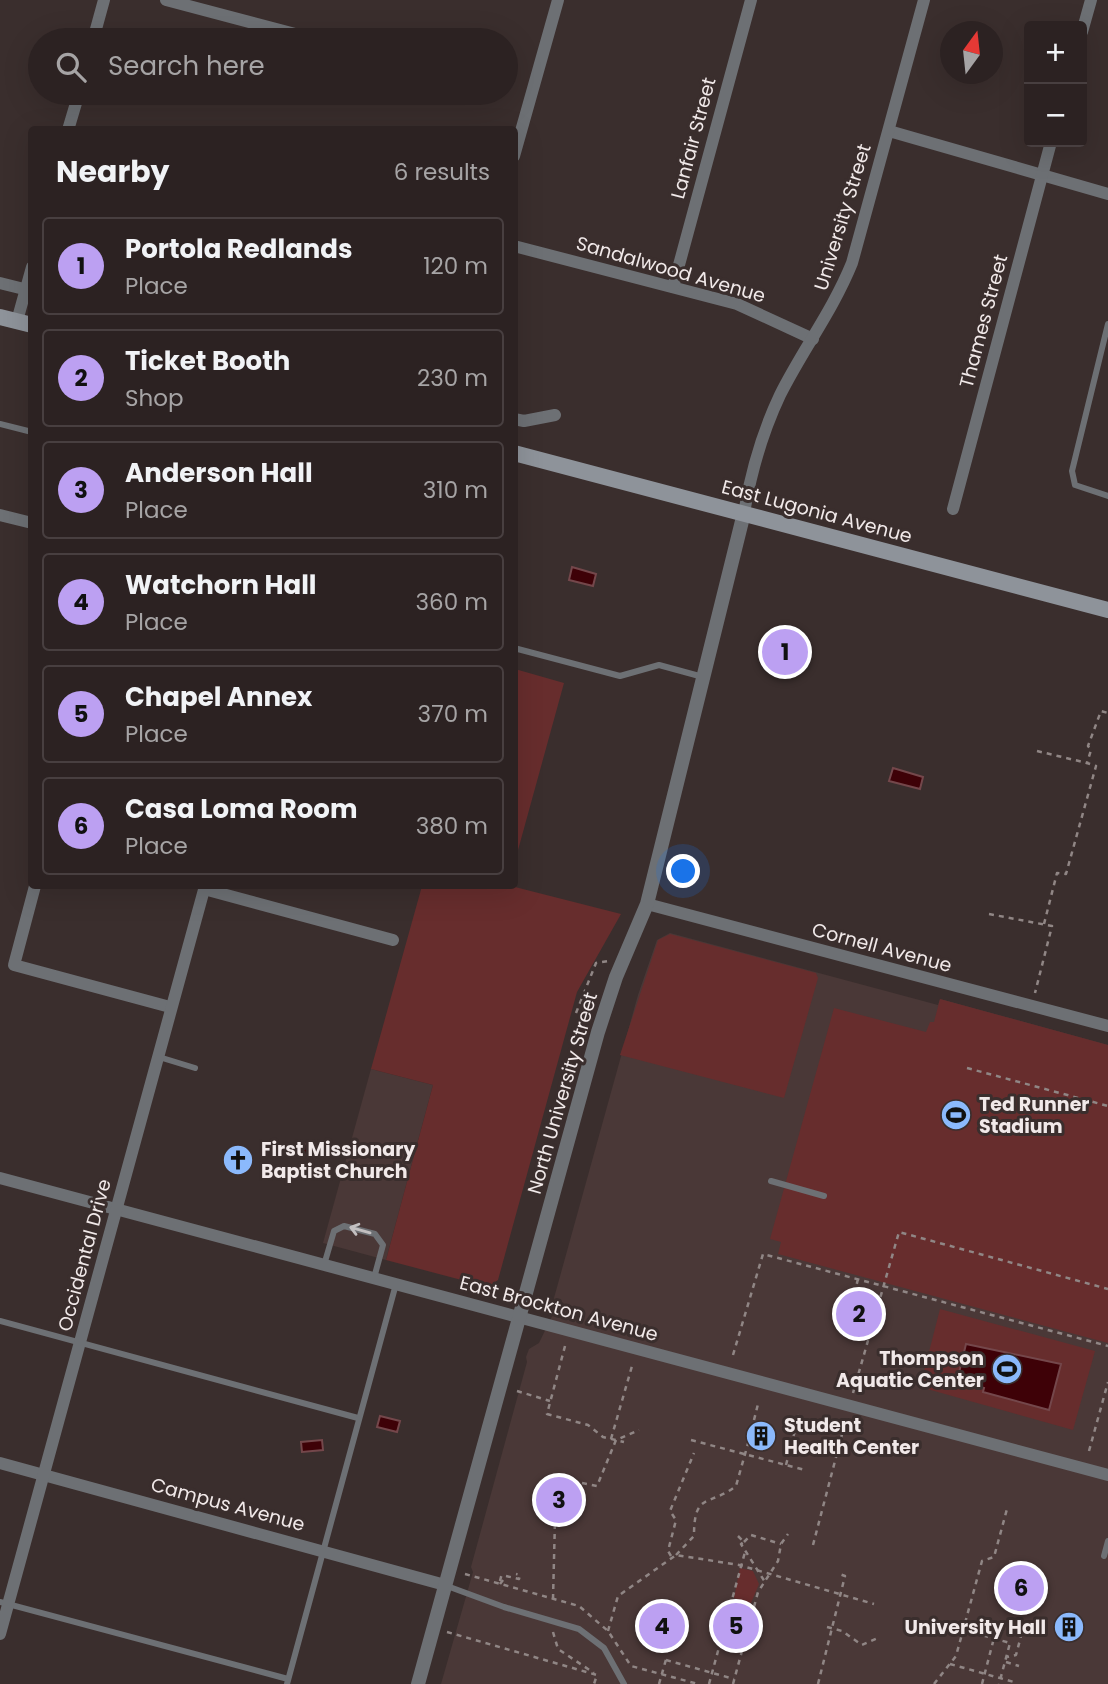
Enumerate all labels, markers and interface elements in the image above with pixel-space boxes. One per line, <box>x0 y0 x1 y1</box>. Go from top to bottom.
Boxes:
north arrow <box>940 21 1003 84</box>
map controls <box>1024 21 1087 147</box>
button: + <box>1024 21 1087 84</box>
search box <box>28 28 518 105</box>
icon: search <box>52 48 90 86</box>
text: Search here <box>108 48 265 84</box>
street label: Lanfair Street <box>664 74 723 202</box>
button: − <box>1024 84 1087 147</box>
street label: University Street <box>807 140 878 294</box>
text: Nearby <box>56 150 170 193</box>
text: 6 results <box>394 156 490 188</box>
street label: Sandalwood Avenue <box>573 230 769 309</box>
text: Portola Redlands <box>125 231 353 267</box>
text: 1 <box>77 250 85 282</box>
text: 120 m <box>423 250 488 282</box>
street label: Thames Street <box>953 251 1014 391</box>
text: Place <box>125 270 188 302</box>
text: Ticket Booth <box>125 343 290 379</box>
text: 2 <box>74 362 88 394</box>
text: 230 m <box>417 362 488 394</box>
text: Shop <box>125 382 184 414</box>
text: Anderson Hall <box>125 455 313 491</box>
street label: East Lugonia Avenue <box>719 473 915 550</box>
text: 3 <box>74 474 88 506</box>
text: 310 m <box>423 474 488 506</box>
text: Place <box>125 494 188 526</box>
text: Watchorn Hall <box>125 567 317 603</box>
text: 4 <box>73 586 89 618</box>
text: 360 m <box>416 586 488 618</box>
text: Place <box>125 606 188 638</box>
pin: 1 <box>762 626 808 678</box>
text: Chapel Annex <box>125 679 312 715</box>
text: 5 <box>74 698 88 730</box>
text: 370 m <box>418 698 488 730</box>
text: Place <box>125 718 188 750</box>
text: Casa Loma Room <box>125 791 357 827</box>
text: 6 <box>74 810 88 842</box>
text: 380 m <box>416 810 488 842</box>
text: Place <box>125 830 188 862</box>
your location <box>666 854 700 888</box>
street label: Cornell Avenue <box>809 916 955 979</box>
street label: North University Street <box>521 989 604 1197</box>
place label: Ted Runner Stadium <box>979 1091 1090 1140</box>
sports icon: Ted Runner Stadium <box>939 1098 973 1132</box>
place label: First Missionary Baptist Church <box>261 1136 416 1185</box>
church icon: First Missionary Baptist Church <box>221 1143 255 1177</box>
street label: Occidental Drive <box>51 1176 118 1334</box>
one-way arrow <box>349 1223 372 1236</box>
street label: East Brockton Avenue <box>457 1269 661 1348</box>
pin: 2 <box>836 1288 882 1340</box>
place label: Thompson Aquatic Center <box>836 1345 984 1394</box>
sports icon: Thompson Aquatic Center <box>990 1352 1024 1386</box>
place label: Student Health Center <box>784 1412 919 1461</box>
building icon: Student Health Center <box>744 1419 778 1453</box>
street label: Campus Avenue <box>148 1471 308 1538</box>
pin: 3 <box>536 1474 582 1526</box>
pin: 6 <box>998 1562 1044 1614</box>
pin: 4 <box>639 1600 685 1652</box>
pin: 5 <box>713 1600 759 1652</box>
building icon: University Hall <box>1052 1610 1086 1644</box>
place label: University Hall <box>905 1614 1046 1641</box>

